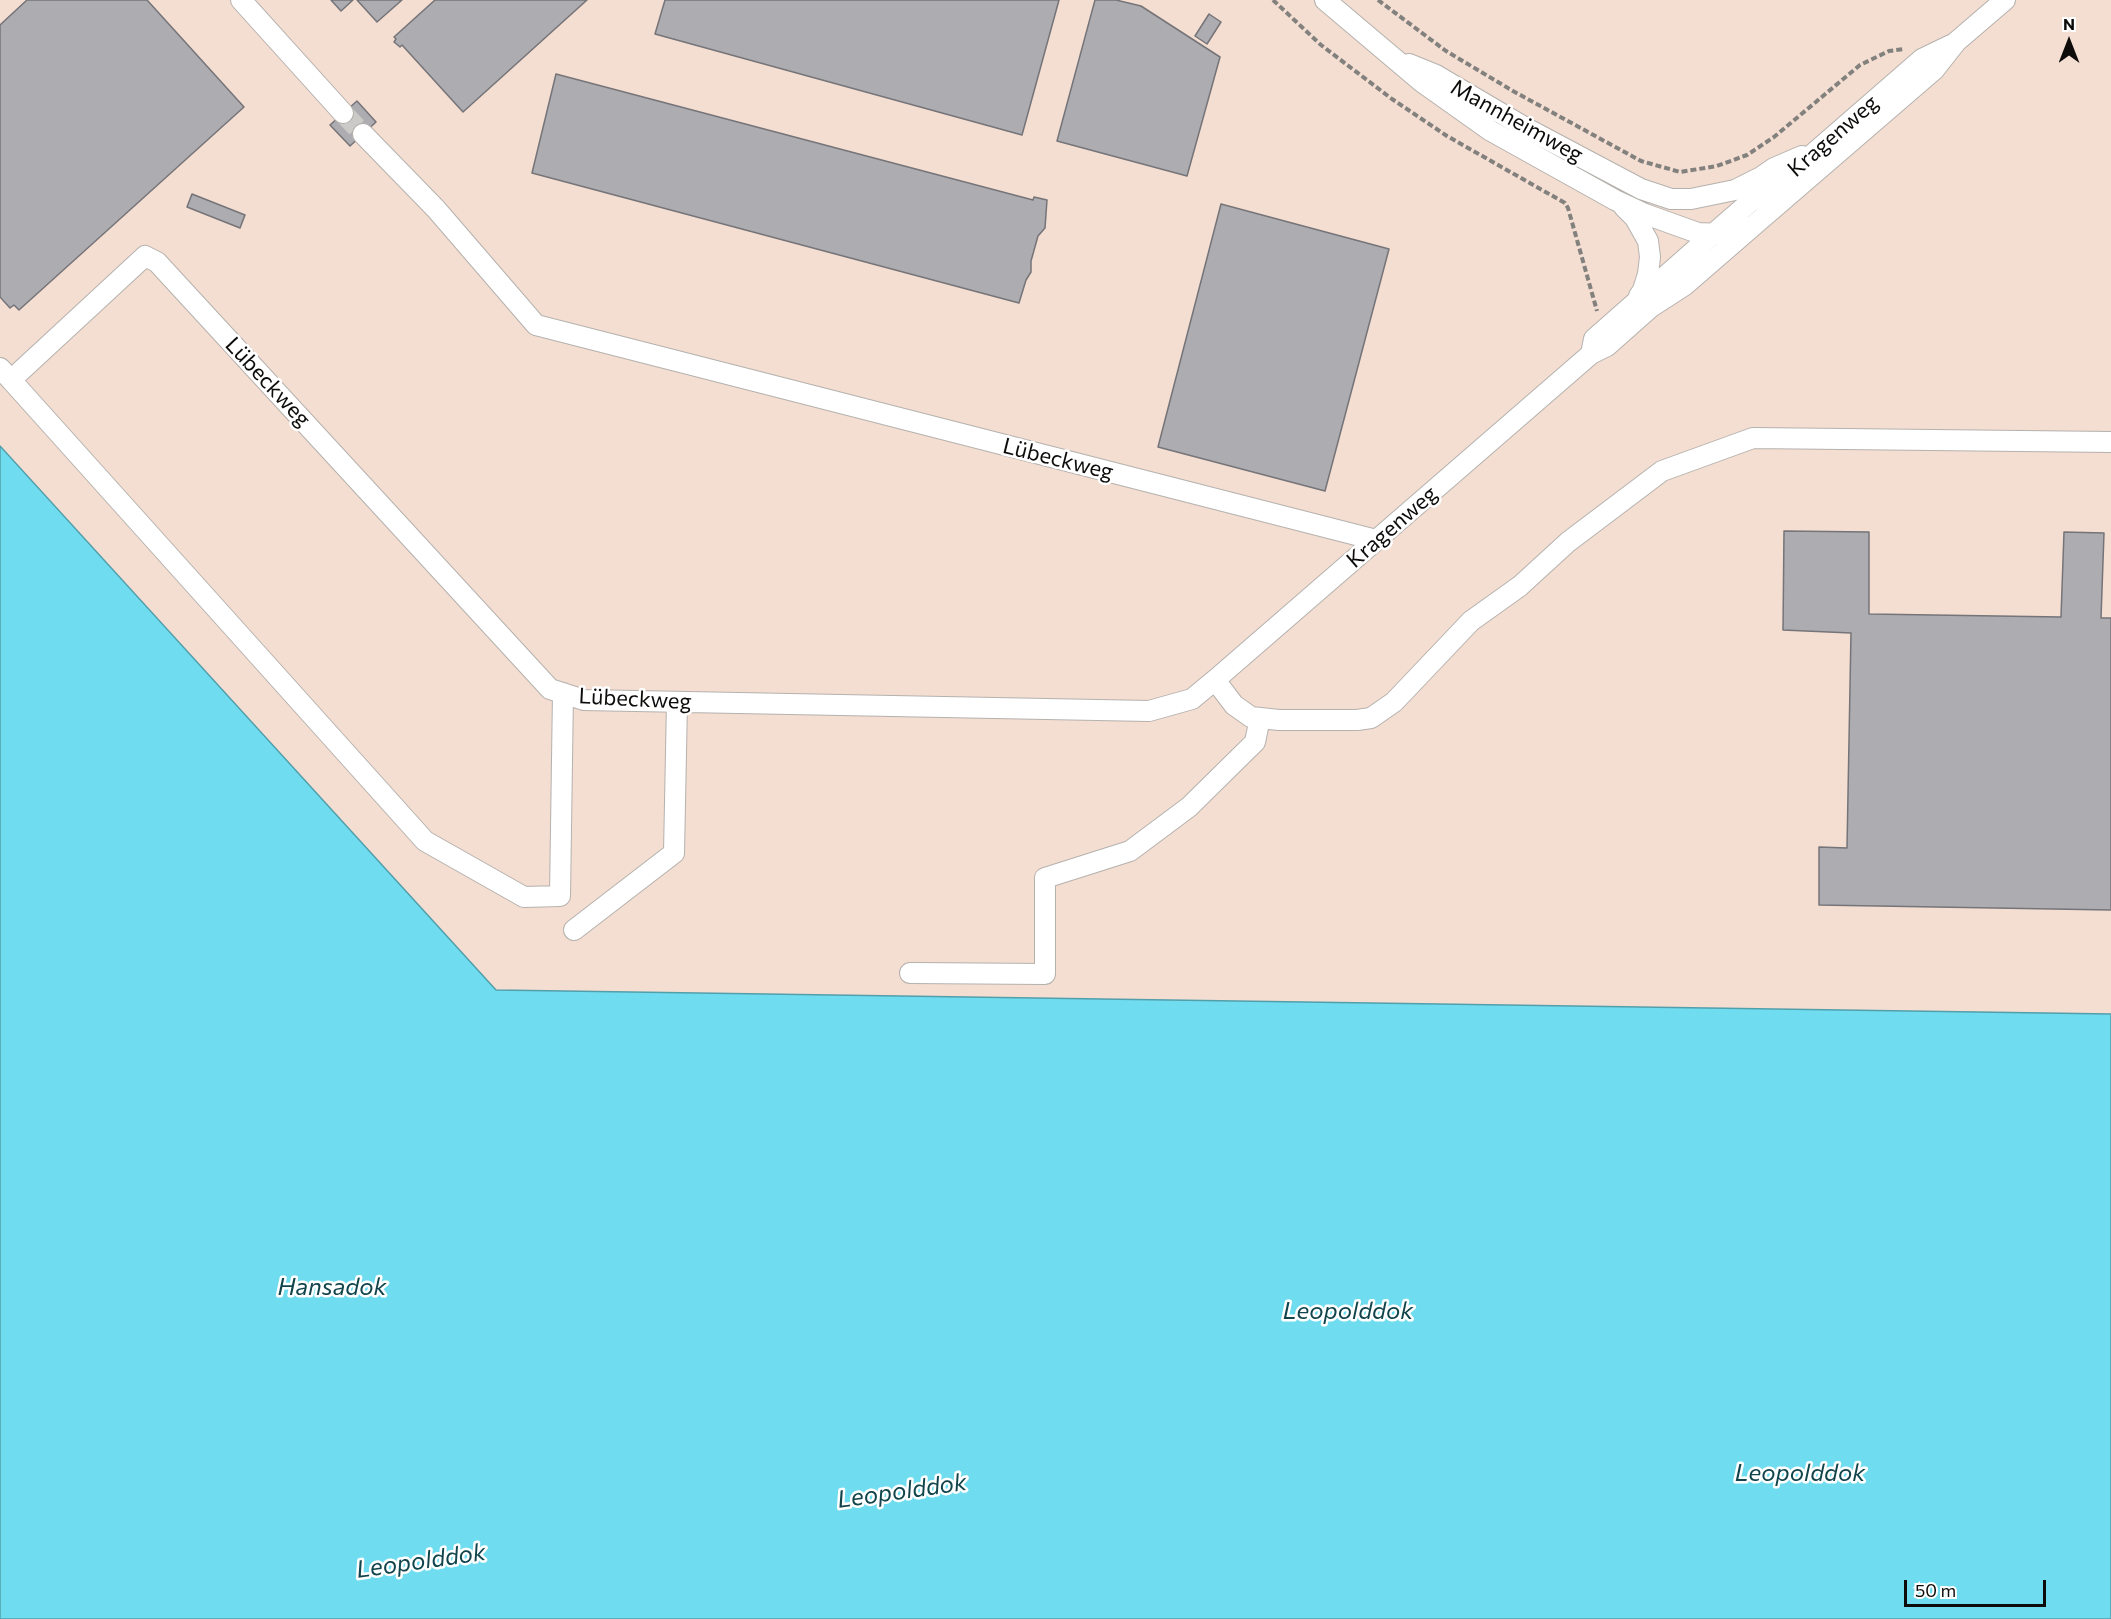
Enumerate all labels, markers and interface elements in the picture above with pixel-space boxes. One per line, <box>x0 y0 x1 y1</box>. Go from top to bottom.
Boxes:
north arrow <box>2039 12 2099 72</box>
text: N <box>2063 14 2075 33</box>
street label: Mannheimweg <box>1446 74 1588 168</box>
street label: Kragenweg <box>1782 90 1884 182</box>
street label: Lübeckweg <box>220 332 316 432</box>
street label: Lübeckweg <box>1000 433 1116 485</box>
street label: Kragenweg <box>1341 481 1443 573</box>
street label: Lübeckweg <box>578 683 692 715</box>
water label: Hansadok <box>278 1273 386 1301</box>
water label: Leopolddok <box>1283 1297 1413 1325</box>
water label: Leopolddok <box>1735 1459 1865 1487</box>
water label: Leopolddok <box>835 1468 969 1514</box>
water label: Leopolddok <box>354 1538 488 1584</box>
scale bar <box>1907 1568 2050 1606</box>
text: 50 m <box>1915 1579 1956 1601</box>

